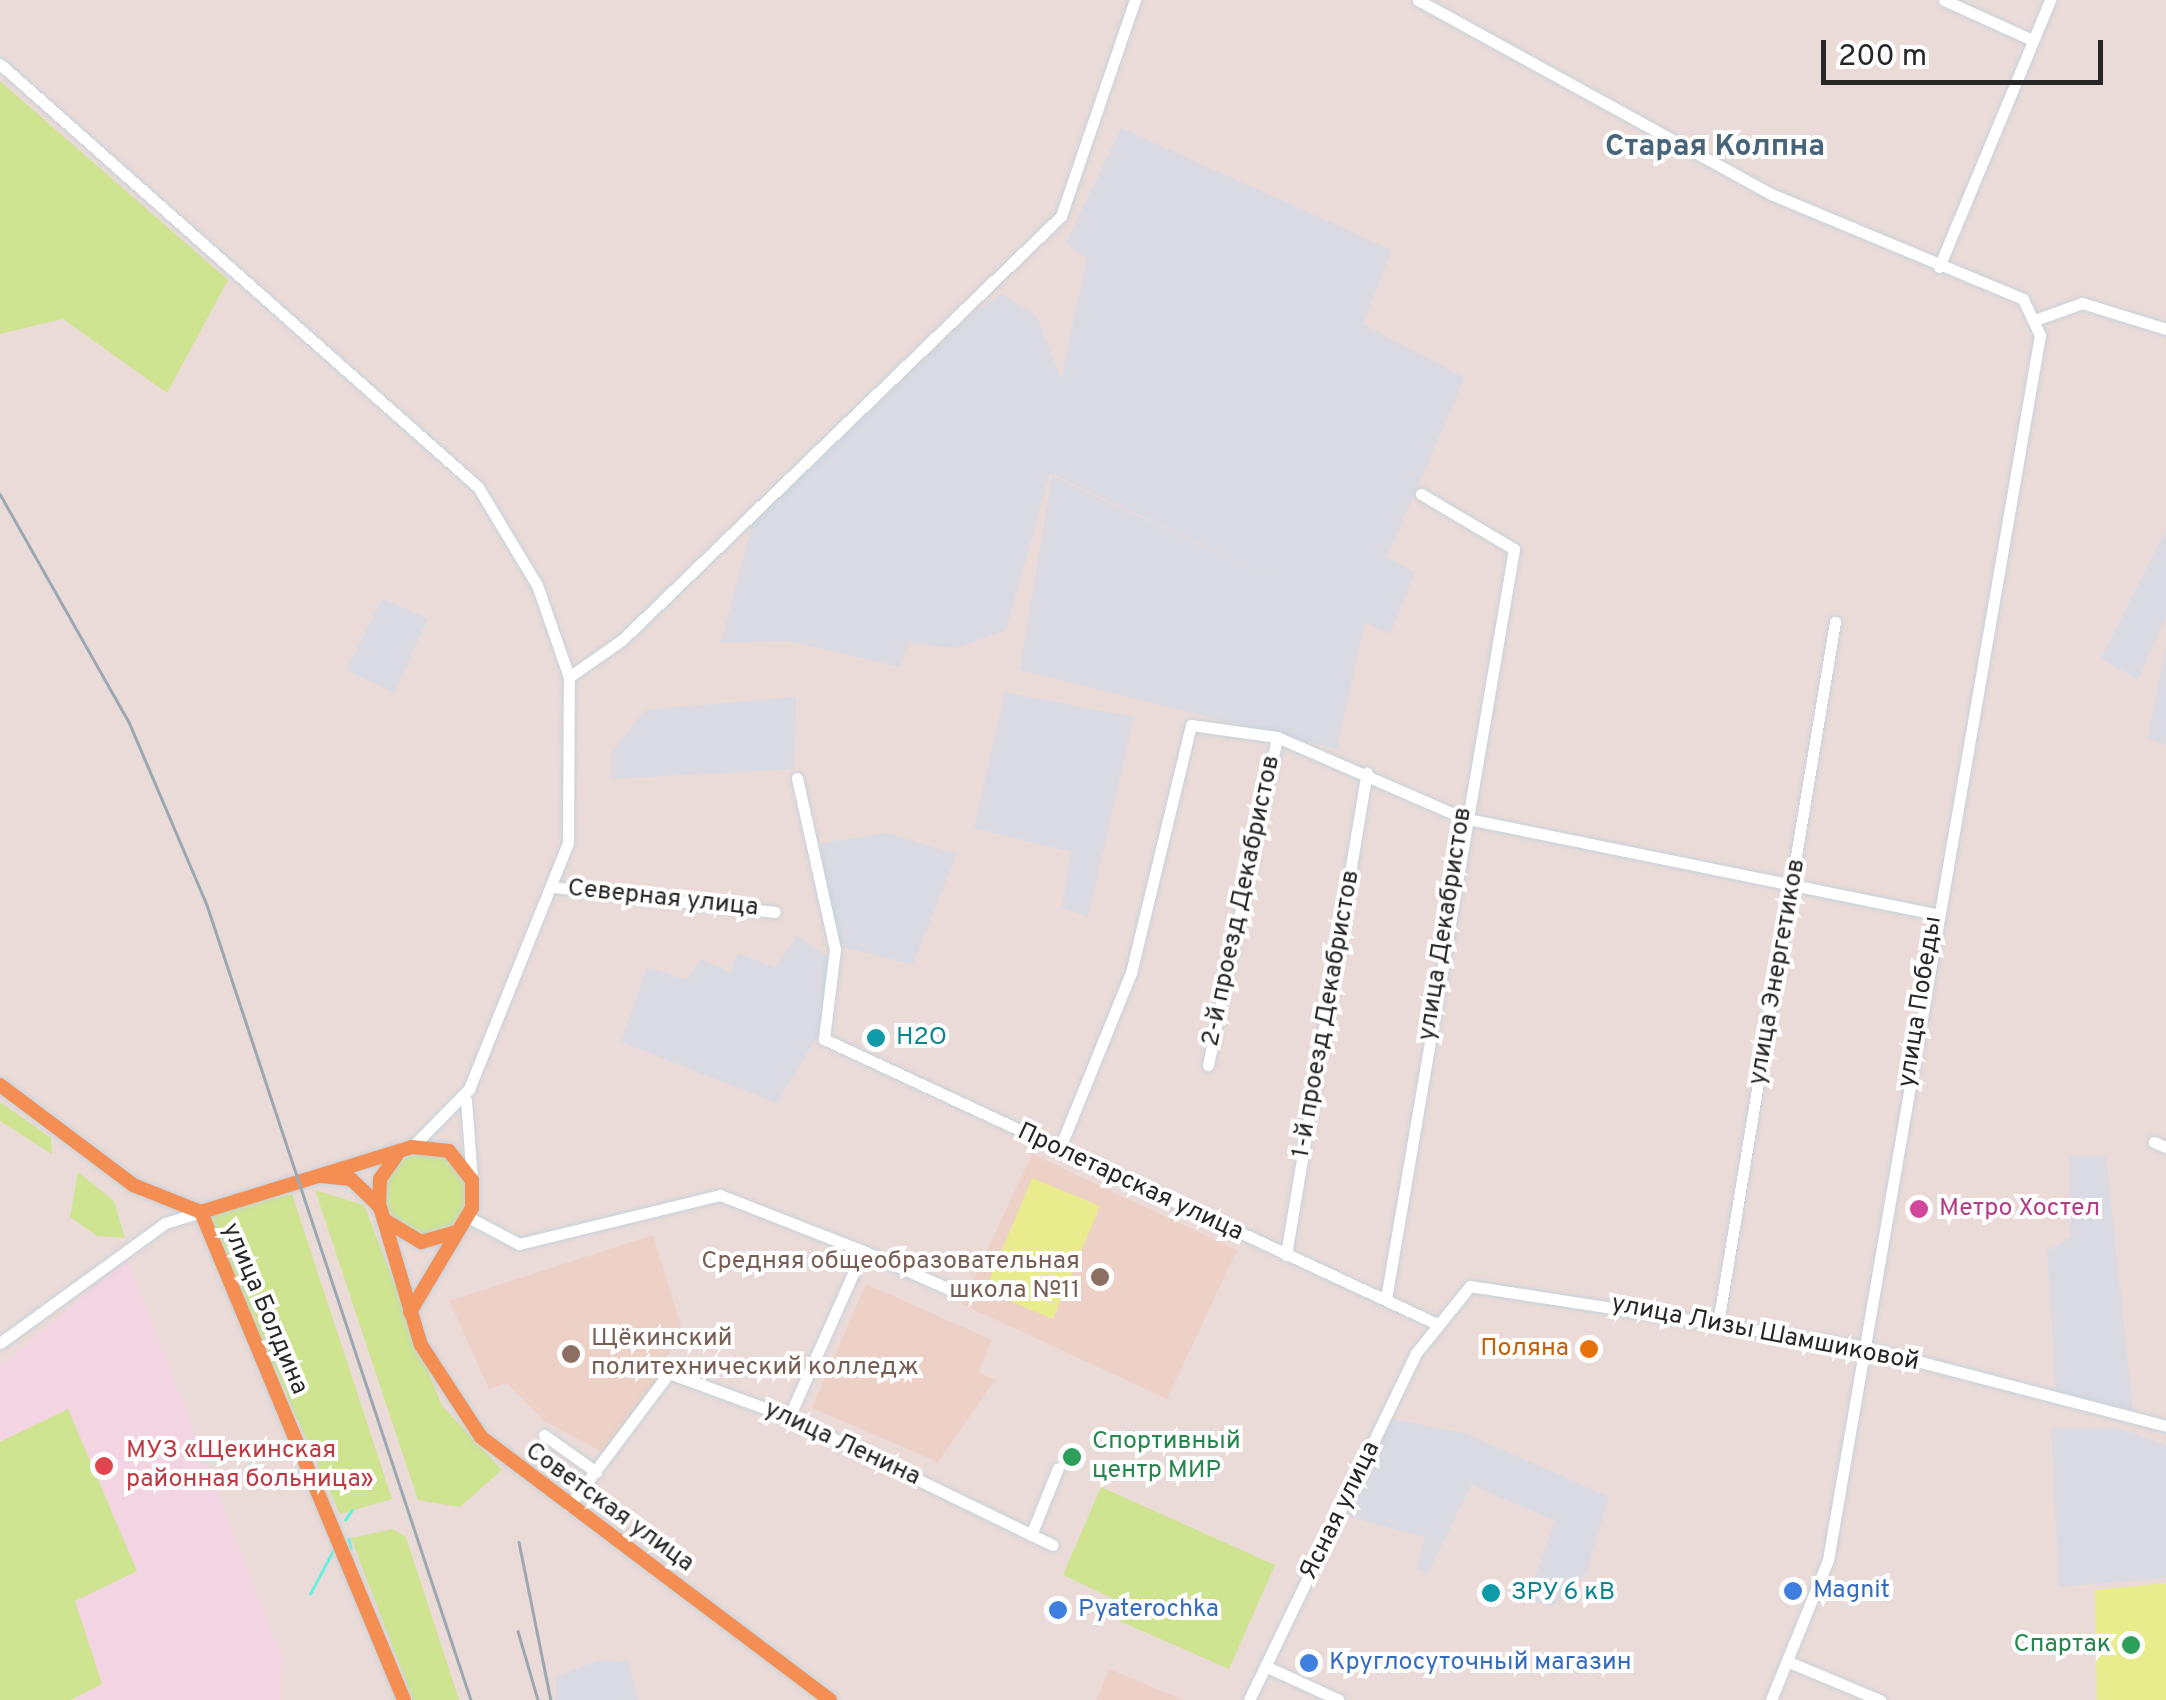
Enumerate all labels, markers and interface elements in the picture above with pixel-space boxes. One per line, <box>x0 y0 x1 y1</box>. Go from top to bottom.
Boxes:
scale bar <box>1826 20 2108 82</box>
text: 200 m <box>1838 39 1927 76</box>
district label: Старая Колпна <box>1605 130 1825 166</box>
street label: 2-й проезд Декабристов <box>1196 753 1288 1049</box>
street label: улица Декабристов <box>1413 805 1479 1043</box>
street label: улица Энергетиков <box>1743 857 1813 1087</box>
street label: 1-й проезд Декабристов <box>1287 868 1367 1160</box>
street label: Северная улица <box>566 874 760 924</box>
street label: улица Победы <box>1893 914 1949 1090</box>
place label: Н2О <box>896 1023 947 1053</box>
marker: Н2О <box>865 1027 887 1049</box>
street label: Пролетарская улица <box>1012 1118 1248 1248</box>
place label: Метро Хостел <box>1939 1194 2100 1224</box>
marker: Метро Хостел <box>1908 1198 1930 1220</box>
street label: улица Болдина <box>214 1219 314 1399</box>
place label: Средняя общеобразовательная школа №11 <box>701 1248 1080 1307</box>
marker: Средняя общеобразовательная школа №11 <box>1089 1266 1111 1288</box>
street label: улица Лизы Шамшиковой <box>1609 1289 1921 1379</box>
place label: Щёкинский политехнический колледж <box>591 1325 919 1384</box>
place label: Поляна <box>1480 1334 1569 1364</box>
marker: Поляна <box>1578 1338 1600 1360</box>
marker: Щёкинский политехнический колледж <box>560 1343 582 1365</box>
street label: улица Ленина <box>759 1395 925 1493</box>
place label: Спортивный центр МИР <box>1092 1428 1241 1487</box>
place label: МУЗ «Щекинская районная больница» <box>126 1437 374 1496</box>
street label: Советская улица <box>519 1437 699 1579</box>
street label: Ясная улица <box>1295 1437 1387 1585</box>
marker: Спортивный центр МИР <box>1061 1446 1083 1468</box>
marker: МУЗ «Щекинская районная больница» <box>91 1453 117 1479</box>
place label: Magnit <box>1813 1576 1890 1606</box>
place label: ЗРУ 6 кВ <box>1511 1578 1616 1608</box>
marker: Magnit <box>1782 1580 1804 1602</box>
marker: ЗРУ 6 кВ <box>1480 1582 1502 1604</box>
place label: Pyaterochka <box>1078 1595 1219 1625</box>
marker: Pyaterochka <box>1047 1599 1069 1621</box>
place label: Спартак <box>2014 1630 2111 1660</box>
marker: Спартак <box>2120 1634 2142 1656</box>
place label: Круглосуточный магазин <box>1329 1648 1632 1678</box>
marker: Круглосуточный магазин <box>1298 1652 1320 1674</box>

